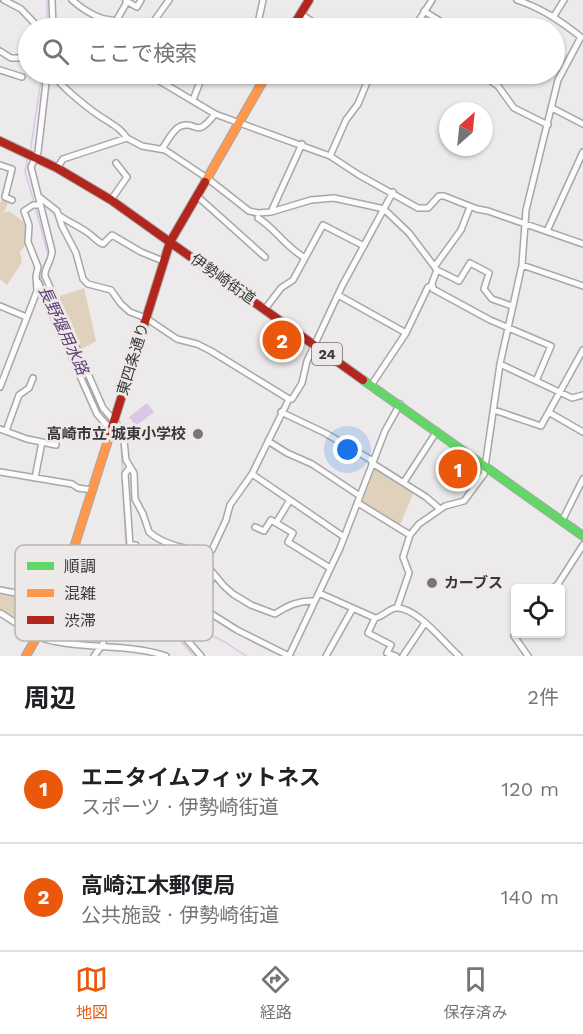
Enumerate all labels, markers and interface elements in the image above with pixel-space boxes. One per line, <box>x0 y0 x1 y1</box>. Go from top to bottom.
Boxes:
search box <box>18 18 565 84</box>
icon: search <box>39 35 72 68</box>
text: ここで検索 <box>87 41 197 66</box>
north arrow <box>439 102 493 156</box>
street label: 伊勢崎街道 <box>187 250 259 308</box>
water label: 長野堰用水路 <box>35 283 93 380</box>
pin: 2 <box>262 318 302 362</box>
street label: 東四条通り <box>113 320 153 398</box>
road number: 24 <box>312 343 342 365</box>
place label: 高崎市立 城東小学校 <box>47 425 186 443</box>
marker: 高崎市立 城東小学校 <box>191 427 205 441</box>
your location <box>333 435 362 464</box>
pin: 1 <box>438 446 478 492</box>
legend <box>15 545 213 641</box>
text: 順調 <box>64 557 96 576</box>
place label: カーブス <box>444 574 503 592</box>
marker: カーブス <box>425 576 439 590</box>
text: 混雑 <box>64 584 96 603</box>
map controls <box>511 584 565 638</box>
button: locate <box>511 584 565 638</box>
text: 渋滞 <box>64 611 96 630</box>
text: 周辺 <box>24 683 76 713</box>
text: 2件 <box>527 685 559 709</box>
text: エニタイムフィットネス <box>81 765 321 790</box>
text: 1 <box>39 777 48 801</box>
text: 120 m <box>501 777 559 801</box>
text: スポーツ · 伊勢崎街道 <box>81 795 279 819</box>
text: 高崎江木郵便局 <box>81 873 235 898</box>
text: 2 <box>38 885 49 909</box>
text: 140 m <box>501 885 559 909</box>
text: 公共施設 · 伊勢崎街道 <box>81 903 279 927</box>
tab: 地図 <box>75 963 108 1023</box>
tab: 経路 <box>259 963 292 1023</box>
tab: 保存済み <box>443 963 507 1023</box>

